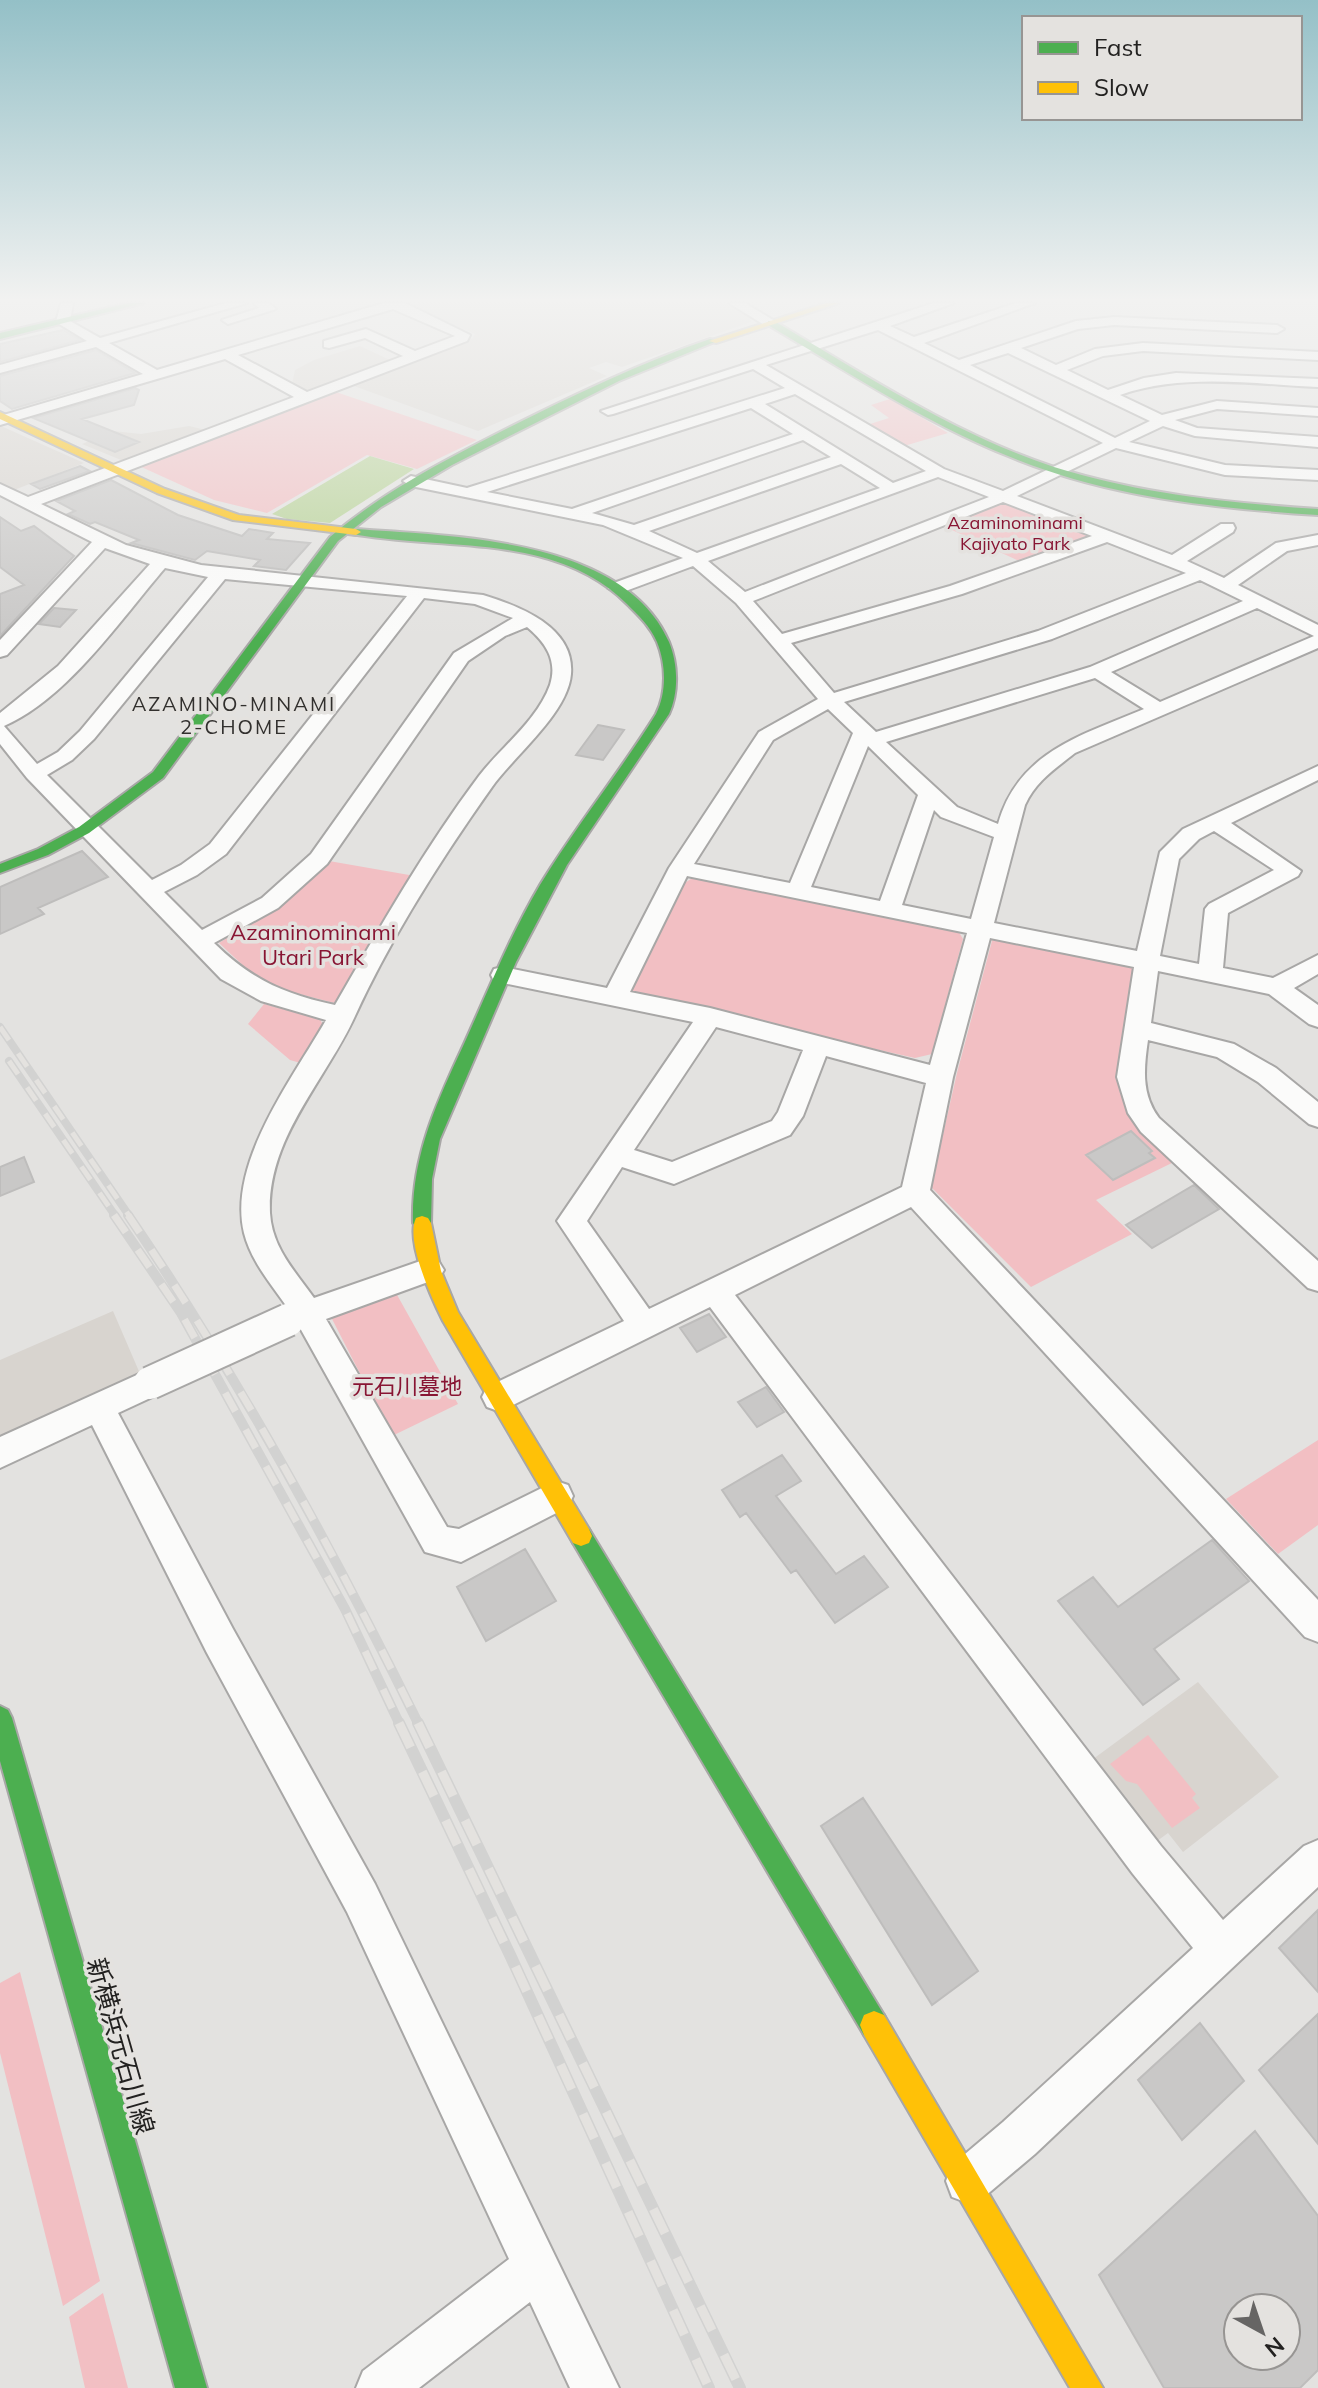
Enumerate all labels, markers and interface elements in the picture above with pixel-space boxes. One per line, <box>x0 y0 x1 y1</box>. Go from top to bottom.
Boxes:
legend <box>1022 16 1302 120</box>
text: Fast <box>1094 32 1142 62</box>
text: Slow <box>1094 72 1149 102</box>
park label: Azaminominami Kajiyato Park <box>947 511 1083 555</box>
district label: AZAMINO-MINAMI 2-CHOME <box>132 691 336 739</box>
park label: Azaminominami Utari Park <box>230 918 396 971</box>
park label: 元石川墓地 <box>352 1372 462 1400</box>
street label: 新横浜元石川線 <box>80 1954 162 2138</box>
north arrow <box>1222 2292 1302 2372</box>
text: N <box>1259 2331 1290 2363</box>

